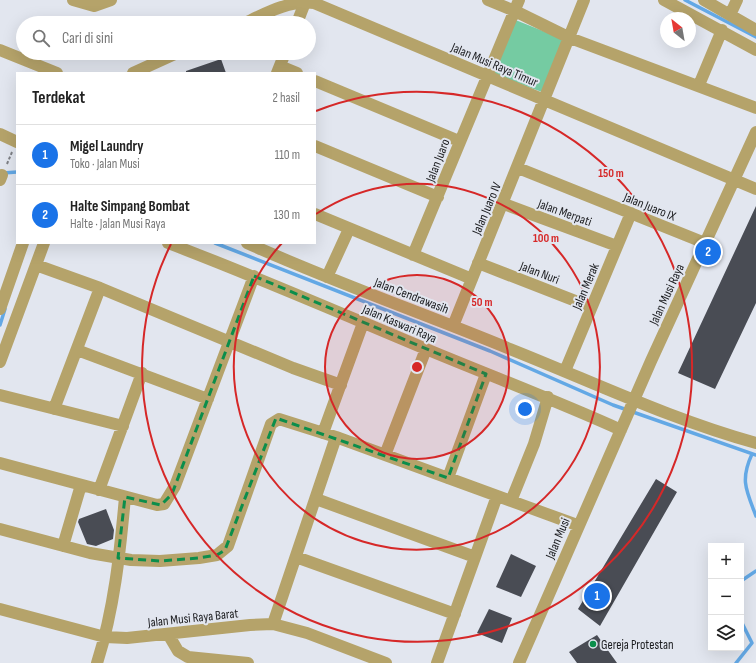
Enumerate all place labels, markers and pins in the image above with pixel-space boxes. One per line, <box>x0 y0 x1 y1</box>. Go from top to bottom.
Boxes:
pin: 2 <box>695 237 721 267</box>
centre of rings <box>410 360 424 374</box>
pin: 1 <box>584 581 610 611</box>
place label: Gereja Protestan <box>601 637 674 653</box>
marker: Gereja Protestan <box>588 639 598 649</box>

